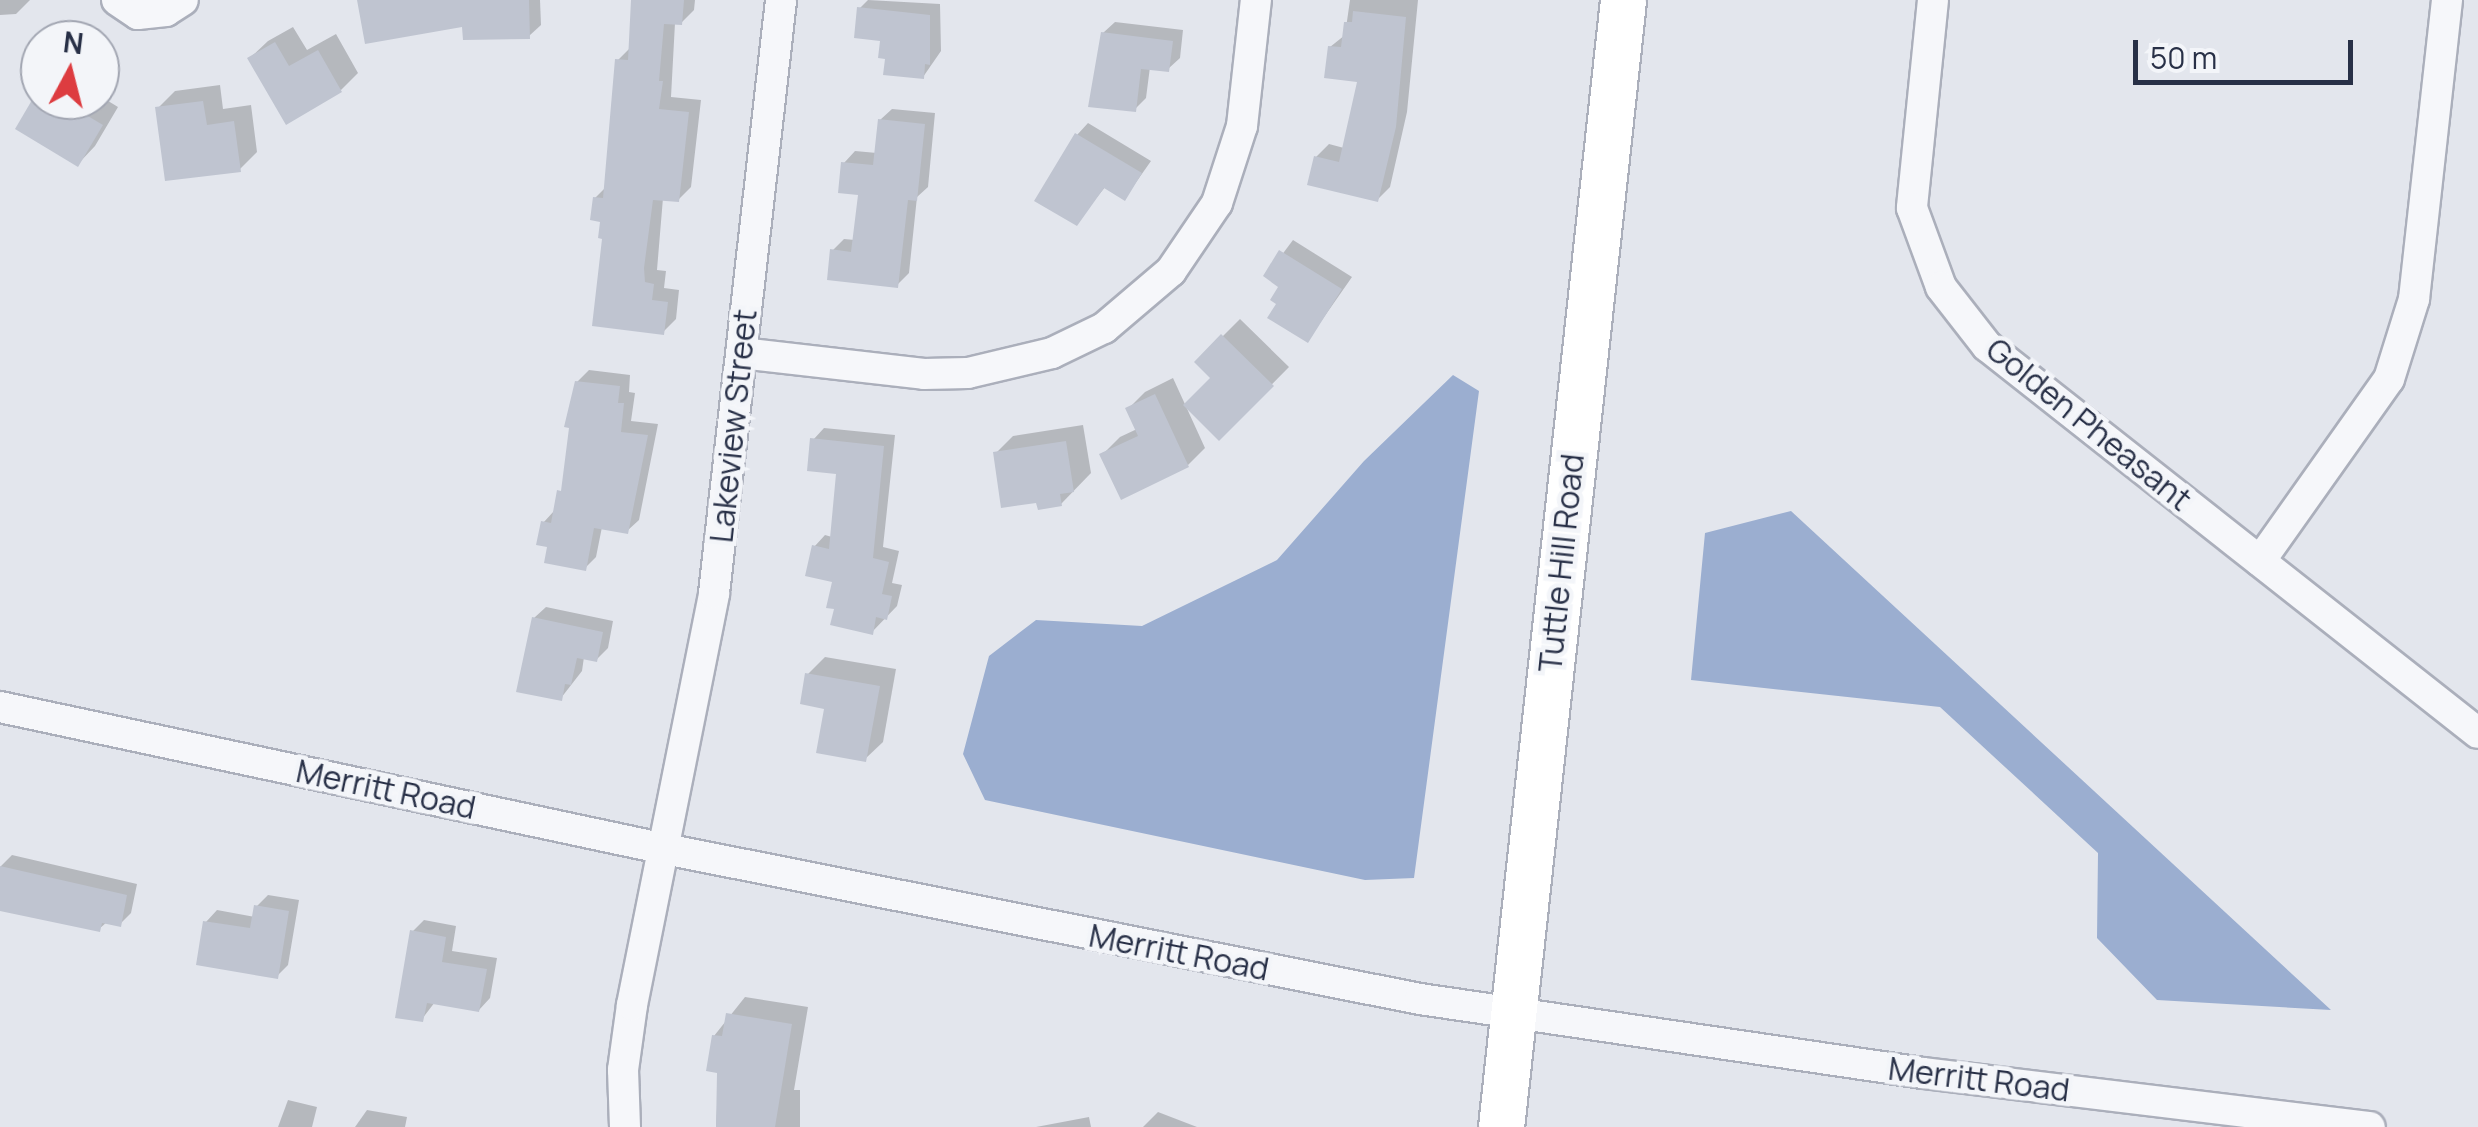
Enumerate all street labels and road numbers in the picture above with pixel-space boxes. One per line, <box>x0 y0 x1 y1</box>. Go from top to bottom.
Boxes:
street label: Lakeview Street <box>702 307 764 545</box>
street label: Golden Pheasant <box>1979 330 2199 518</box>
street label: Tuttle Hill Road <box>1530 452 1592 674</box>
street label: Merritt Road <box>293 751 479 827</box>
street label: Merritt Road <box>1086 916 1272 988</box>
street label: Merritt Road <box>1886 1049 2072 1109</box>

